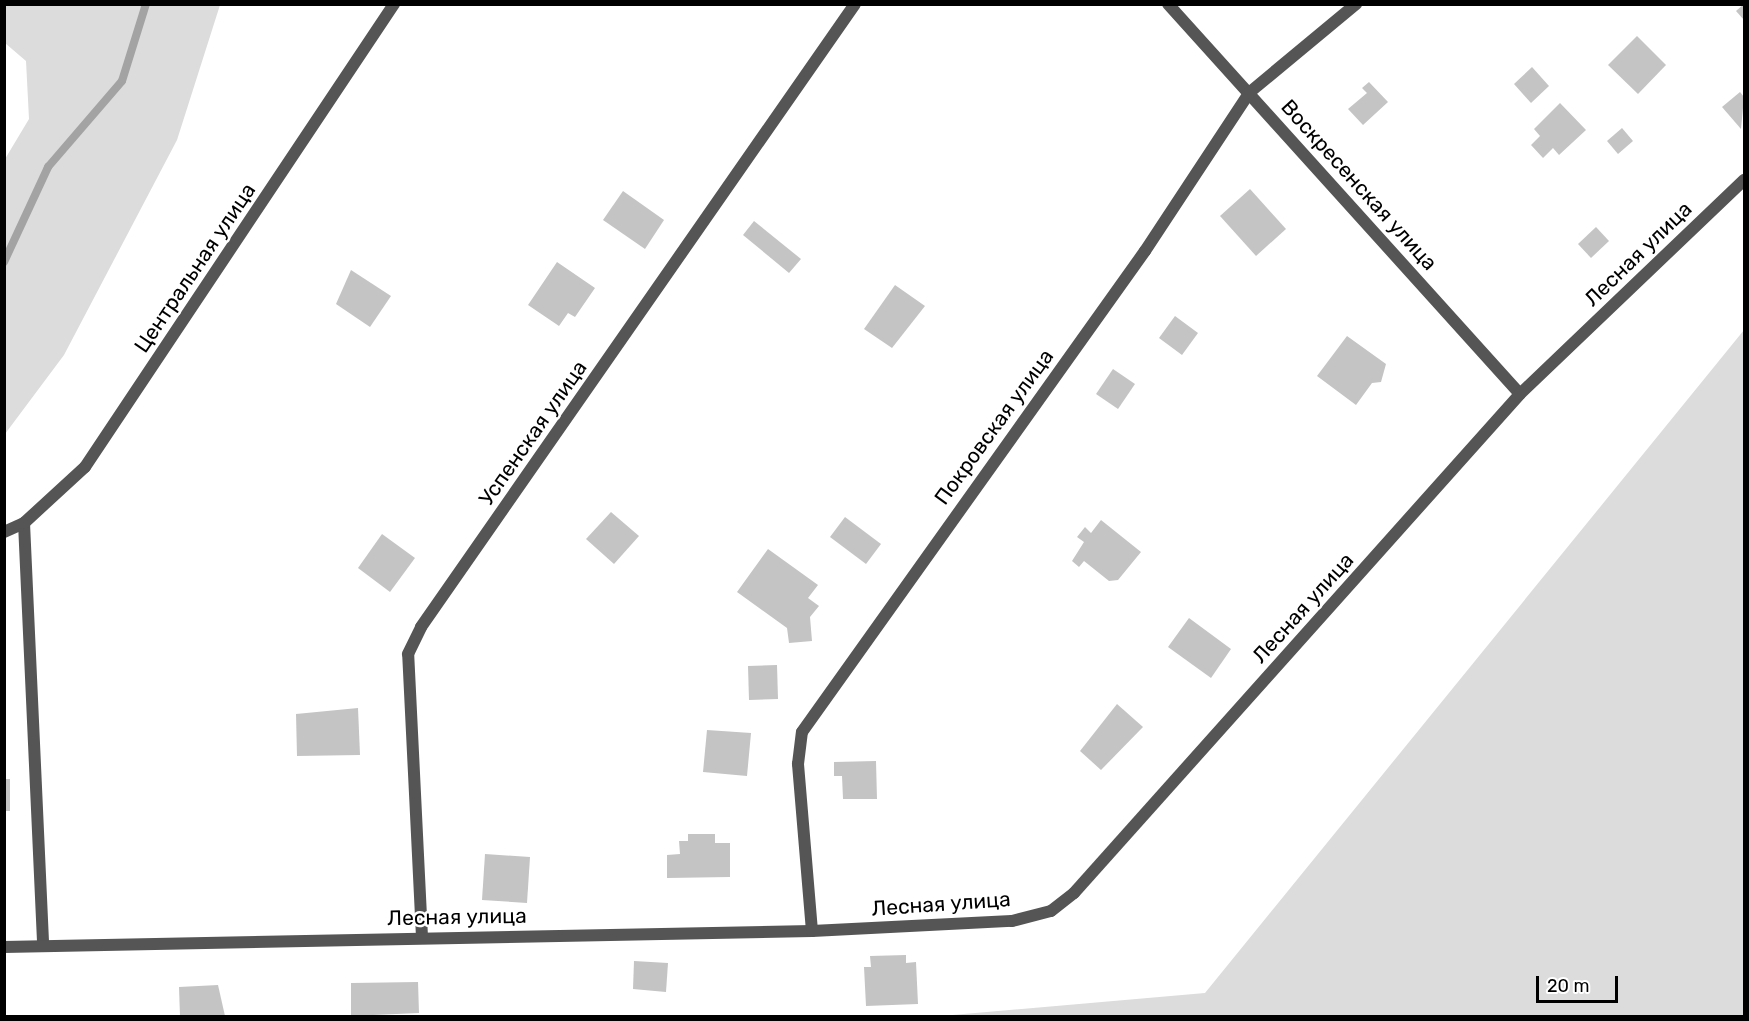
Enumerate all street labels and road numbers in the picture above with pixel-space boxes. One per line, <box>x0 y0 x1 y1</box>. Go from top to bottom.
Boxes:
street label: Воскресенская улица <box>1276 95 1442 275</box>
street label: Центральная улица <box>129 179 261 357</box>
street label: Лесная улица <box>1579 196 1697 312</box>
street label: Покровская улица <box>929 344 1059 510</box>
street label: Успенская улица <box>474 356 592 510</box>
street label: Лесная улица <box>1247 548 1359 668</box>
street label: Лесная улица <box>871 887 1011 921</box>
street label: Лесная улица <box>387 903 527 931</box>

